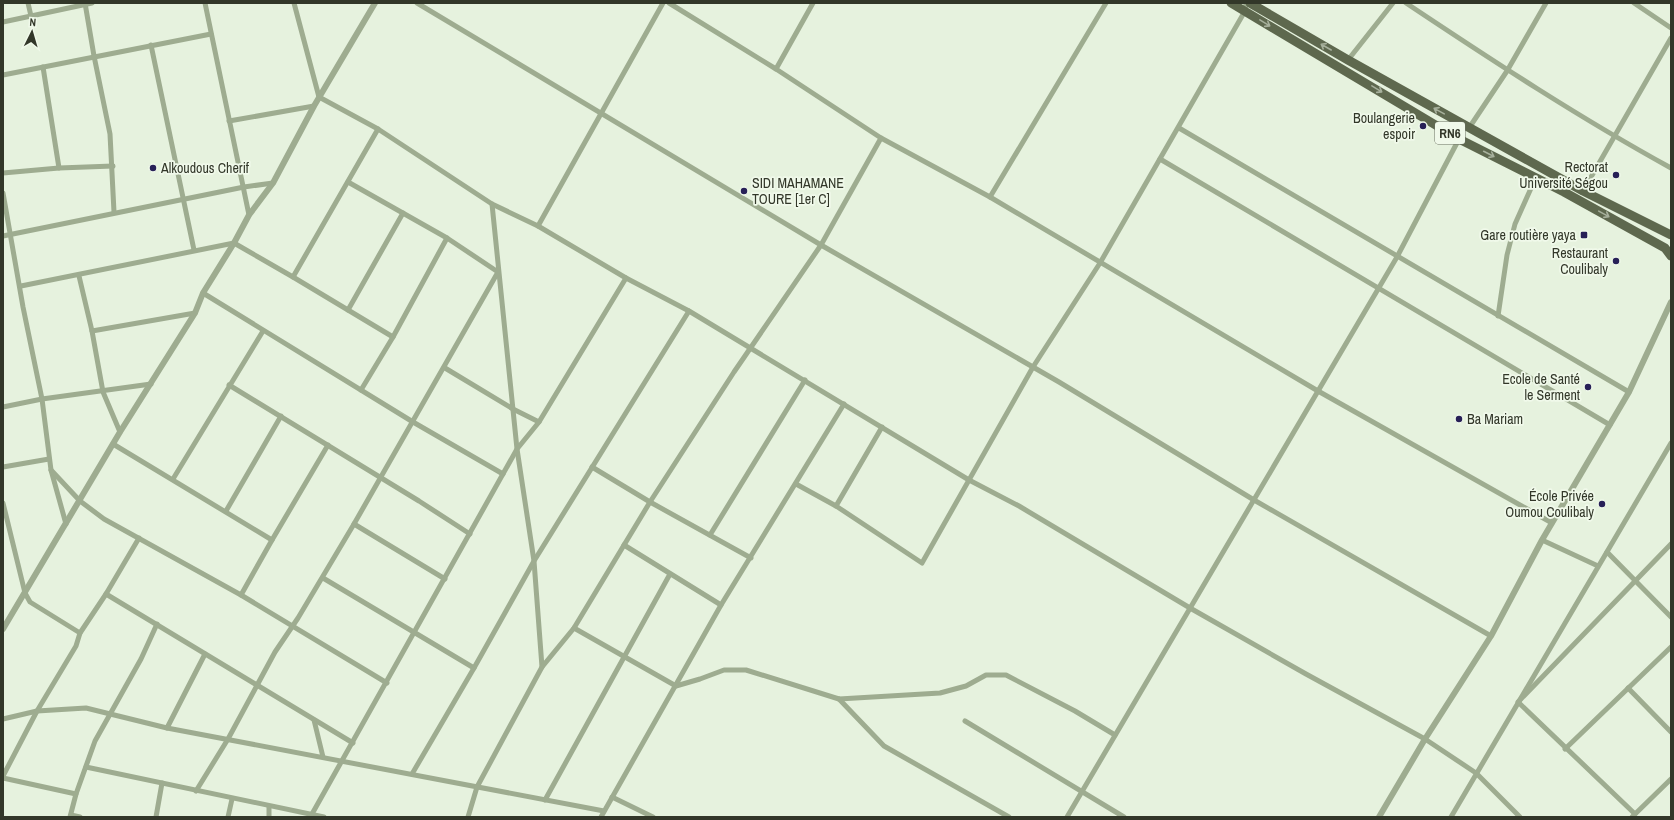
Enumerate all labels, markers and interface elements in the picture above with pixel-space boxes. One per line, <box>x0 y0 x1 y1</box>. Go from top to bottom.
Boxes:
north arrow <box>12 12 52 52</box>
text: N <box>29 15 37 29</box>
one-way arrow <box>1259 19 1271 27</box>
one-way arrow <box>1320 43 1332 51</box>
one-way arrow <box>1371 86 1383 94</box>
one-way arrow <box>1433 107 1445 115</box>
place label: Boulangerie espoir <box>1353 109 1415 143</box>
marker: Boulangerie espoir <box>1418 121 1428 131</box>
road number: RN6 <box>1435 122 1465 144</box>
one-way arrow <box>1483 151 1495 158</box>
place label: Rectorat Université Ségou <box>1519 158 1608 192</box>
place label: Alkoudous Cherif <box>160 159 250 177</box>
marker: Alkoudous Cherif <box>148 163 158 173</box>
marker: Rectorat Université Ségou <box>1611 170 1621 180</box>
place label: SIDI MAHAMANE TOURE [1er C] <box>752 174 844 208</box>
marker: SIDI MAHAMANE TOURE [1er C] <box>739 186 749 196</box>
one-way arrow <box>1598 211 1610 219</box>
place label: Gare routière yaya <box>1480 226 1577 244</box>
marker: Gare routière yaya <box>1579 230 1589 240</box>
place label: Restaurant Coulibaly <box>1552 244 1608 278</box>
marker: Restaurant Coulibaly <box>1611 256 1621 266</box>
place label: Ecole de Santé le Serment <box>1502 370 1580 404</box>
marker: Ecole de Santé le Serment <box>1583 382 1593 392</box>
place label: Ba Mariam <box>1467 410 1523 428</box>
marker: Ba Mariam <box>1454 414 1464 424</box>
place label: École Privée Oumou Coulibaly <box>1505 487 1594 521</box>
marker: École Privée Oumou Coulibaly <box>1597 499 1607 509</box>

